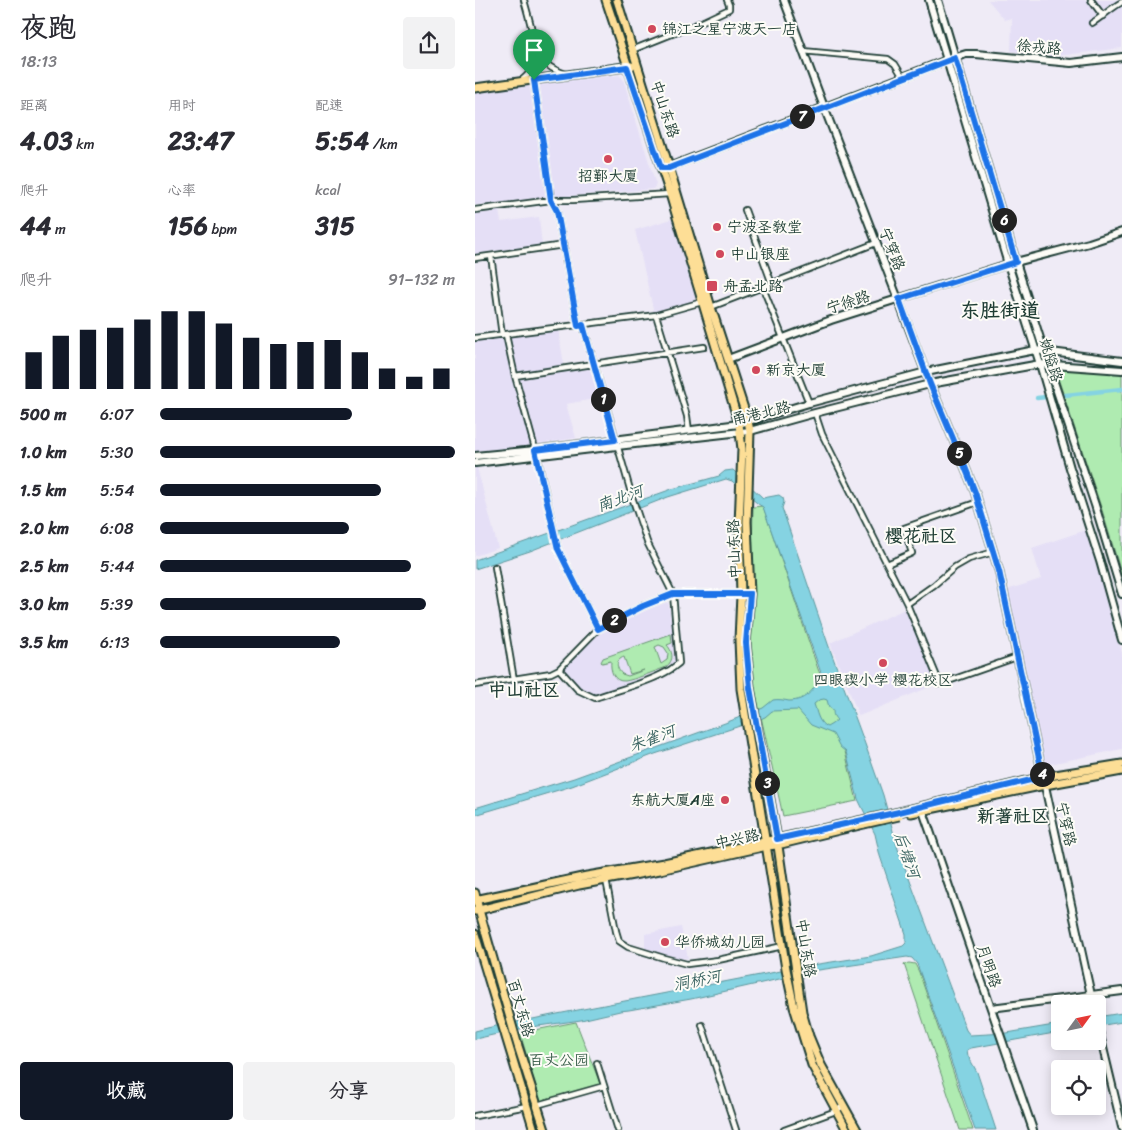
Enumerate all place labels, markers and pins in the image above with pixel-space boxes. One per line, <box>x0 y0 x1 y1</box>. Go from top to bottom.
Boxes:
place label: 锦江之星宁波天一店 <box>662 16 797 42</box>
marker: 锦江之星宁波天一店 <box>646 23 658 35</box>
pin <box>513 29 555 80</box>
pin: 7 <box>789 104 815 128</box>
marker: 招鄞大厦 <box>602 153 614 165</box>
place label: 招鄞大厦 <box>578 163 638 189</box>
pin: 6 <box>991 208 1017 232</box>
place label: 宁波圣教堂 <box>727 214 802 240</box>
marker: 宁波圣教堂 <box>711 221 723 233</box>
place label: 中山银座 <box>730 241 790 267</box>
marker: 中山银座 <box>714 248 726 260</box>
place label: 舟孟北路 <box>723 273 783 299</box>
marker: 舟孟北路 <box>705 279 719 293</box>
place label: 新京大厦 <box>766 357 826 383</box>
marker: 新京大厦 <box>750 364 762 376</box>
pin: 1 <box>591 386 615 412</box>
pin: 5 <box>947 440 971 466</box>
pin: 2 <box>601 608 627 632</box>
marker: 四眼碶小学 樱花校区 <box>877 657 889 669</box>
place label: 四眼碶小学 樱花校区 <box>814 667 952 693</box>
pin: 4 <box>1029 762 1055 786</box>
pin: 3 <box>755 770 779 796</box>
place label: 东航大厦A座 <box>630 787 715 813</box>
marker: 东航大厦A座 <box>719 794 731 806</box>
place label: 华侨城幼儿园 <box>675 929 765 955</box>
marker: 华侨城幼儿园 <box>659 936 671 948</box>

